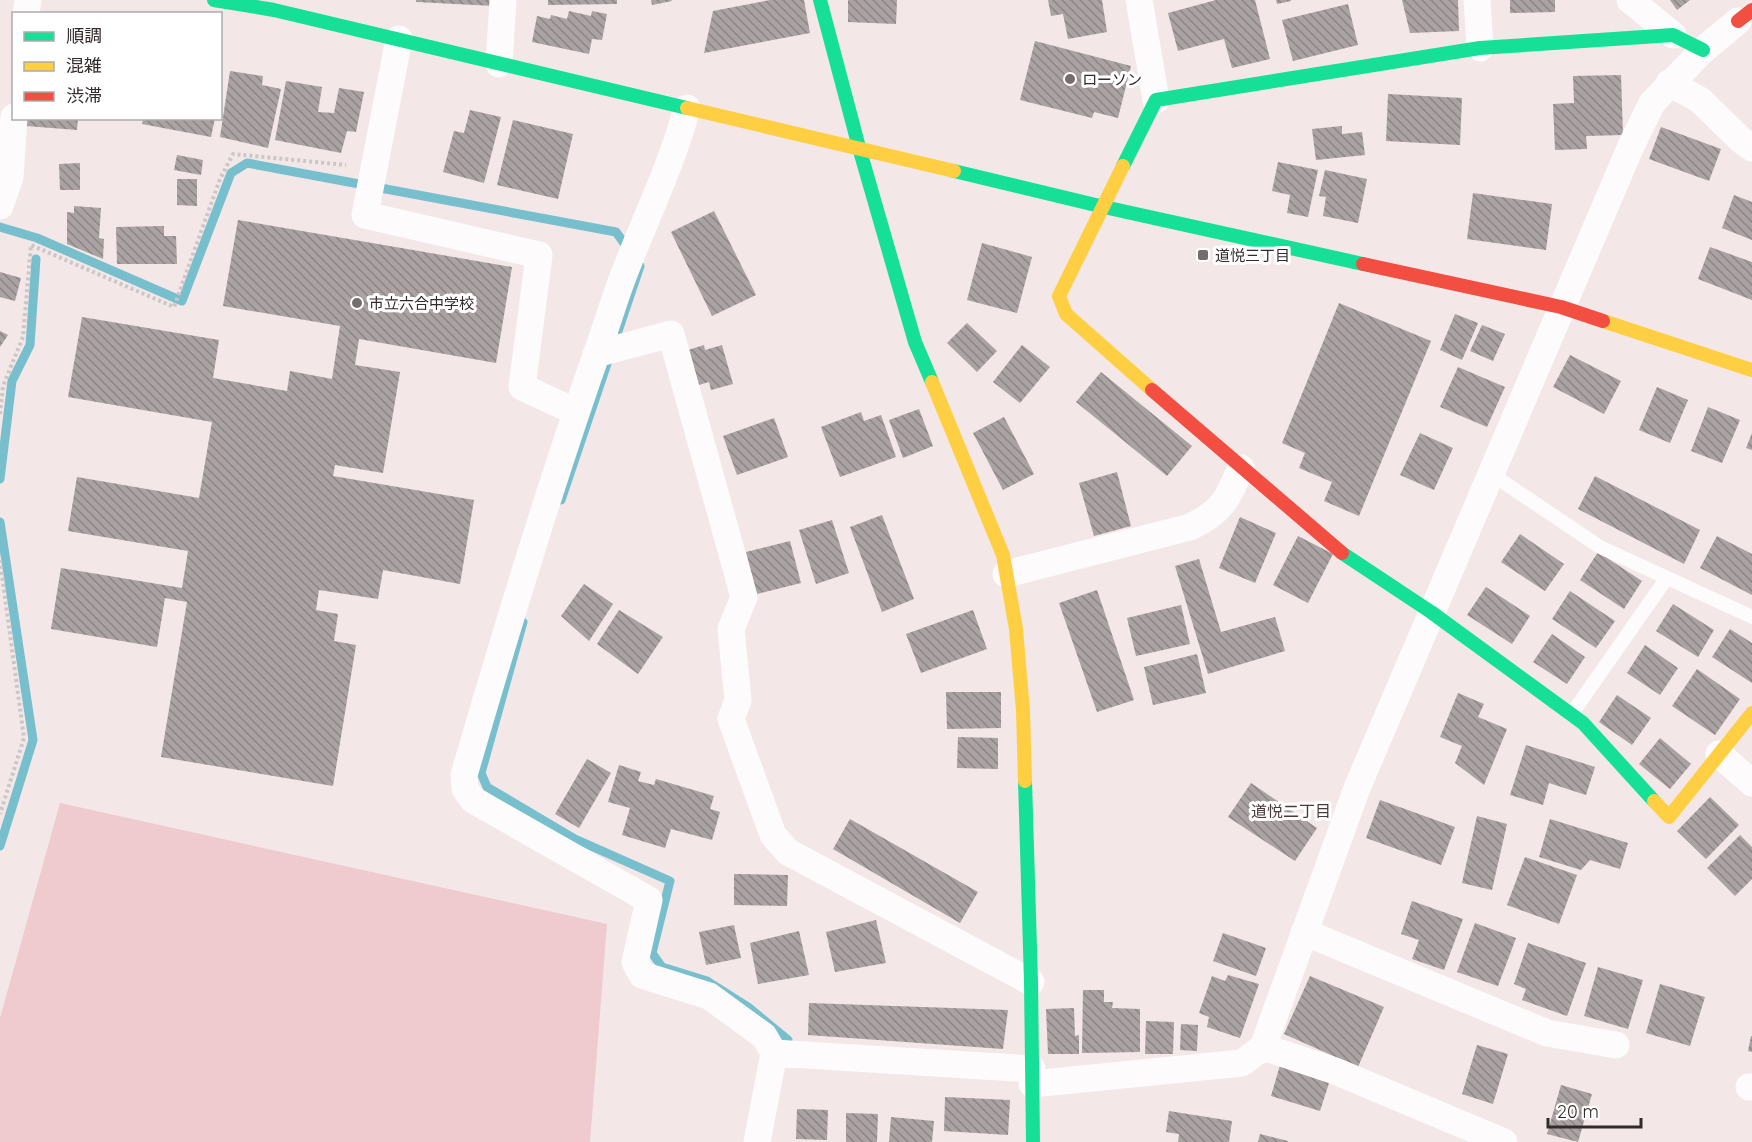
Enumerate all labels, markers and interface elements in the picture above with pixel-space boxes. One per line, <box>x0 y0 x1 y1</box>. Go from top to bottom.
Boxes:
legend <box>12 12 222 120</box>
text: 順調 <box>66 24 102 47</box>
text: 混雑 <box>66 54 102 77</box>
place label: ローソン <box>1082 70 1142 89</box>
marker: ローソン <box>1063 72 1077 86</box>
text: 渋滞 <box>66 84 102 107</box>
place label: 道悦三丁目 <box>1215 246 1290 265</box>
marker: 道悦三丁目 <box>1196 248 1210 262</box>
place label: 市立六合中学校 <box>369 294 474 313</box>
marker: 市立六合中学校 <box>350 296 364 310</box>
district label: 道悦二丁目 <box>1251 801 1331 821</box>
scale bar <box>1548 1091 1641 1129</box>
text: 20 m <box>1557 1100 1599 1123</box>

